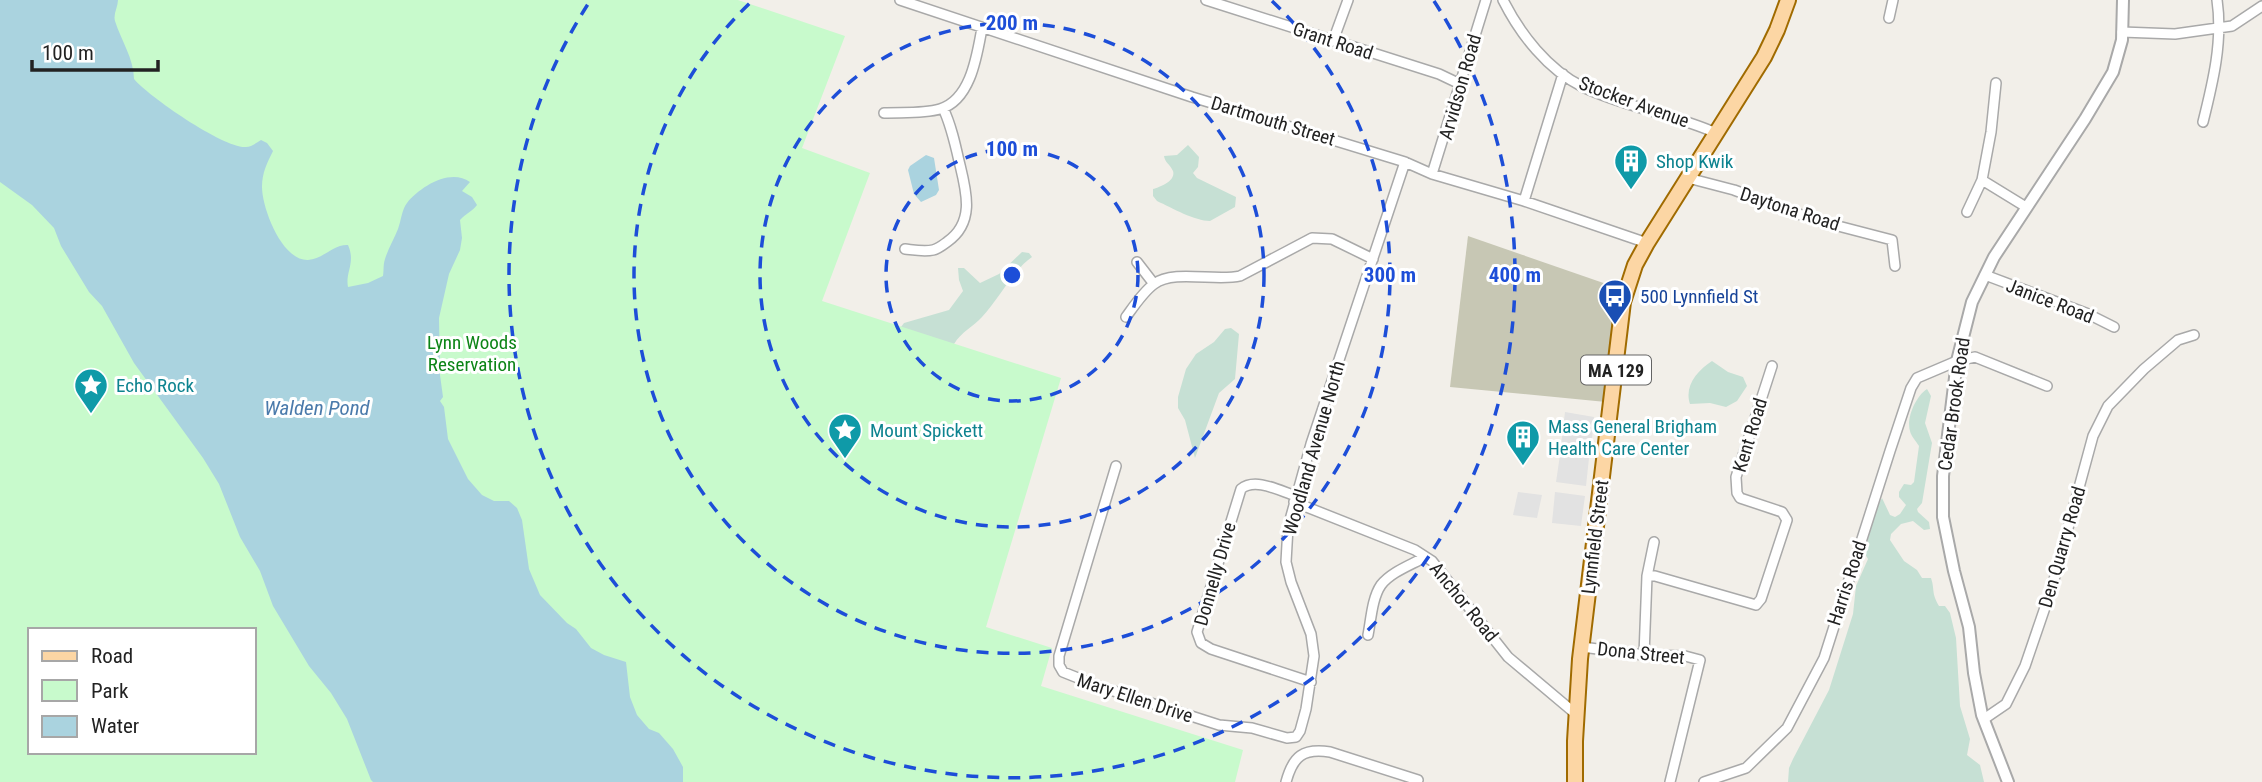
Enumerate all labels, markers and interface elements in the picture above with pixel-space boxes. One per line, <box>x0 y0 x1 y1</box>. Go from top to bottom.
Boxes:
text: 200 m <box>986 11 1038 35</box>
street label: Grant Road <box>1290 17 1376 65</box>
scale bar <box>32 28 158 72</box>
street label: Arvidson Road <box>1434 32 1486 142</box>
text: 100 m <box>42 41 94 65</box>
street label: Stocker Avenue <box>1576 71 1692 133</box>
street label: Dartmouth Street <box>1208 91 1338 151</box>
text: 100 m <box>986 137 1038 161</box>
building icon: Shop Kwik <box>1612 142 1650 191</box>
place label: Shop Kwik <box>1656 150 1734 173</box>
street label: Daytona Road <box>1737 182 1843 236</box>
centre of rings <box>1000 263 1024 287</box>
text: 300 m <box>1364 263 1416 287</box>
text: 400 m <box>1489 263 1541 287</box>
street label: Janice Road <box>2003 274 2097 328</box>
bus stop icon: 500 Lynnfield St <box>1596 277 1634 326</box>
place label: 500 Lynnfield St <box>1640 285 1758 308</box>
park label: Lynn Woods Reservation <box>427 331 517 376</box>
street label: Cedar Brook Road <box>1933 336 1975 472</box>
road number: MA 129 <box>1581 356 1651 384</box>
street label: Woodland Avenue North <box>1278 358 1350 538</box>
place icon: Echo Rock <box>72 366 110 415</box>
place label: Echo Rock <box>116 374 195 397</box>
street label: Kent Road <box>1728 395 1772 475</box>
water label: Walden Pond <box>264 396 371 420</box>
place icon: Mount Spickett <box>826 411 864 460</box>
place label: Mass General Brigham Health Care Center <box>1548 415 1717 460</box>
building icon: Mass General Brigham Health Care Center <box>1504 418 1542 467</box>
place label: Mount Spickett <box>870 419 983 442</box>
street label: Lynnfield Street <box>1577 479 1613 595</box>
street label: Den Quarry Road <box>2034 484 2090 610</box>
street label: Donnelly Drive <box>1189 520 1241 628</box>
street label: Harris Road <box>1822 538 1872 628</box>
street label: Anchor Road <box>1425 557 1503 647</box>
legend <box>28 628 256 754</box>
street label: Dona Street <box>1596 637 1686 669</box>
text: Road <box>91 644 133 668</box>
street label: Mary Ellen Drive <box>1074 668 1196 728</box>
text: Park <box>91 679 129 703</box>
text: Water <box>91 714 139 738</box>

